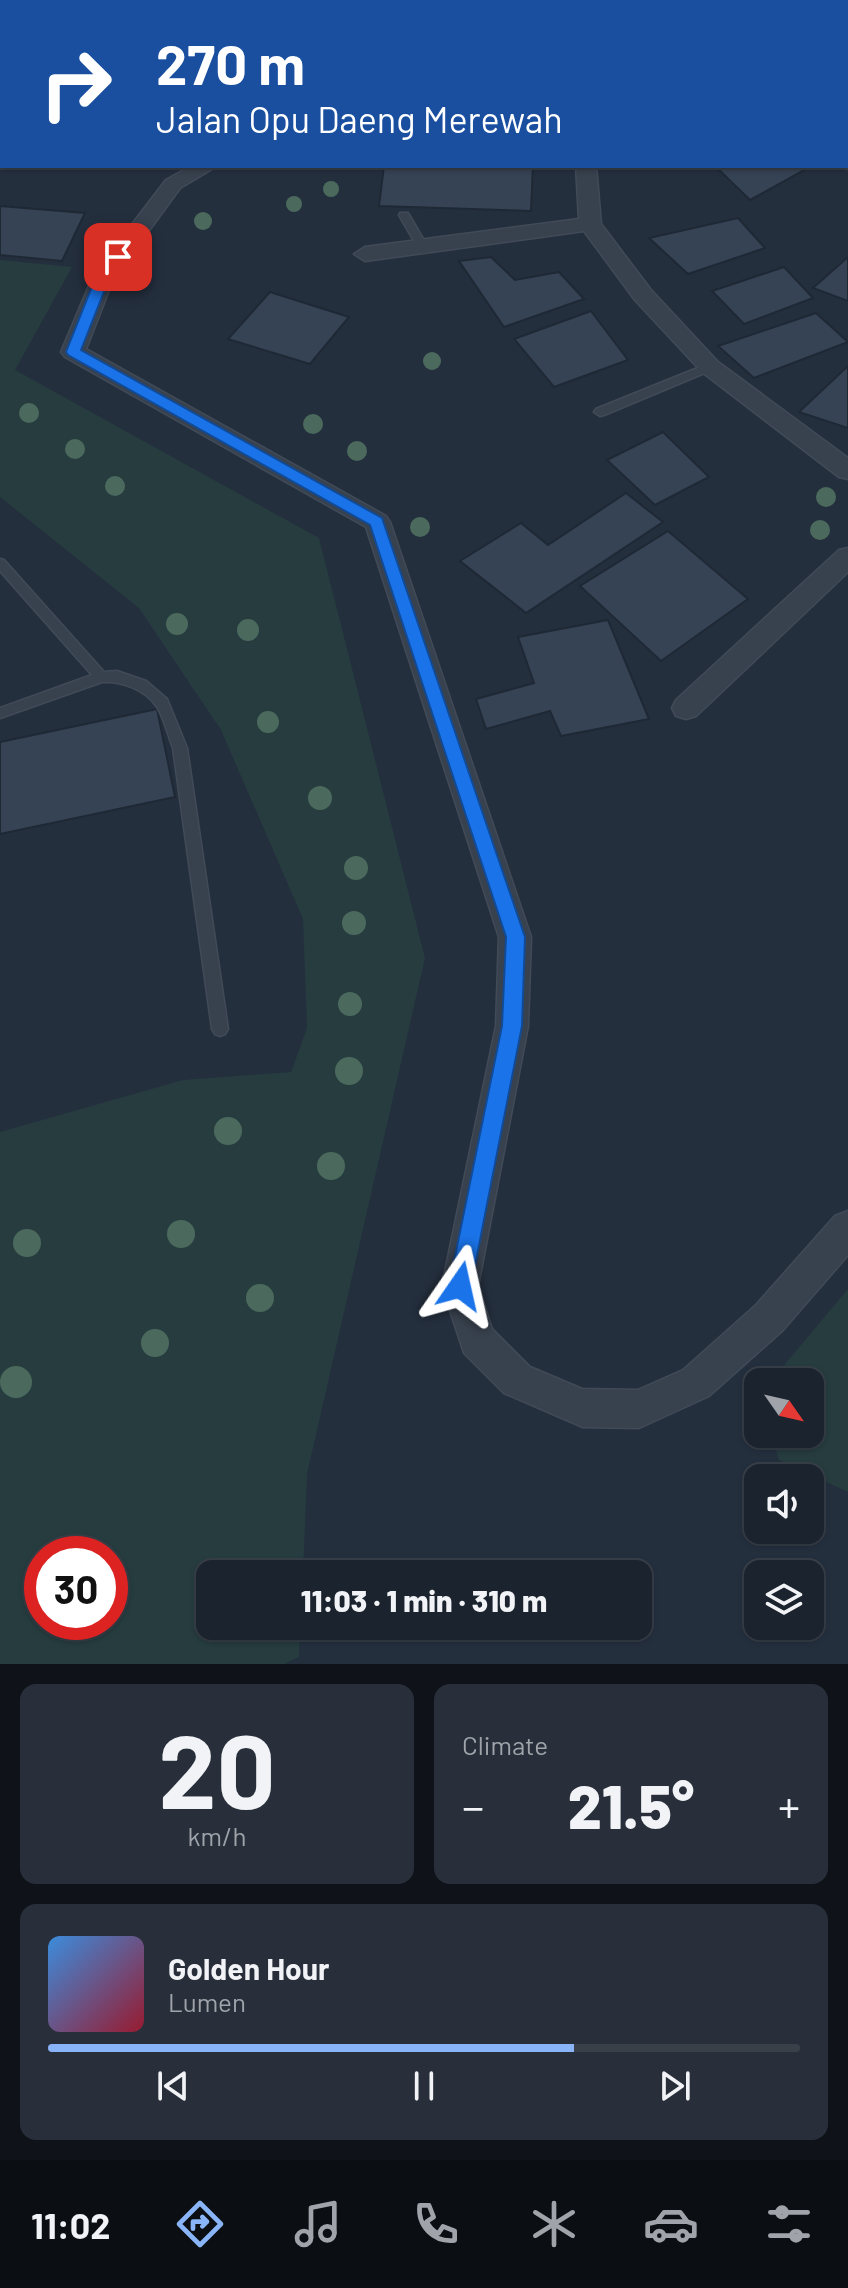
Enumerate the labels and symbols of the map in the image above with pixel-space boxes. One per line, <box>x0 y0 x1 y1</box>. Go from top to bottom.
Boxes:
pin <box>84 223 152 291</box>
position arrow <box>418 1244 502 1328</box>
north arrow <box>744 1368 824 1448</box>
speed limit sign: 30 <box>24 1536 128 1640</box>

